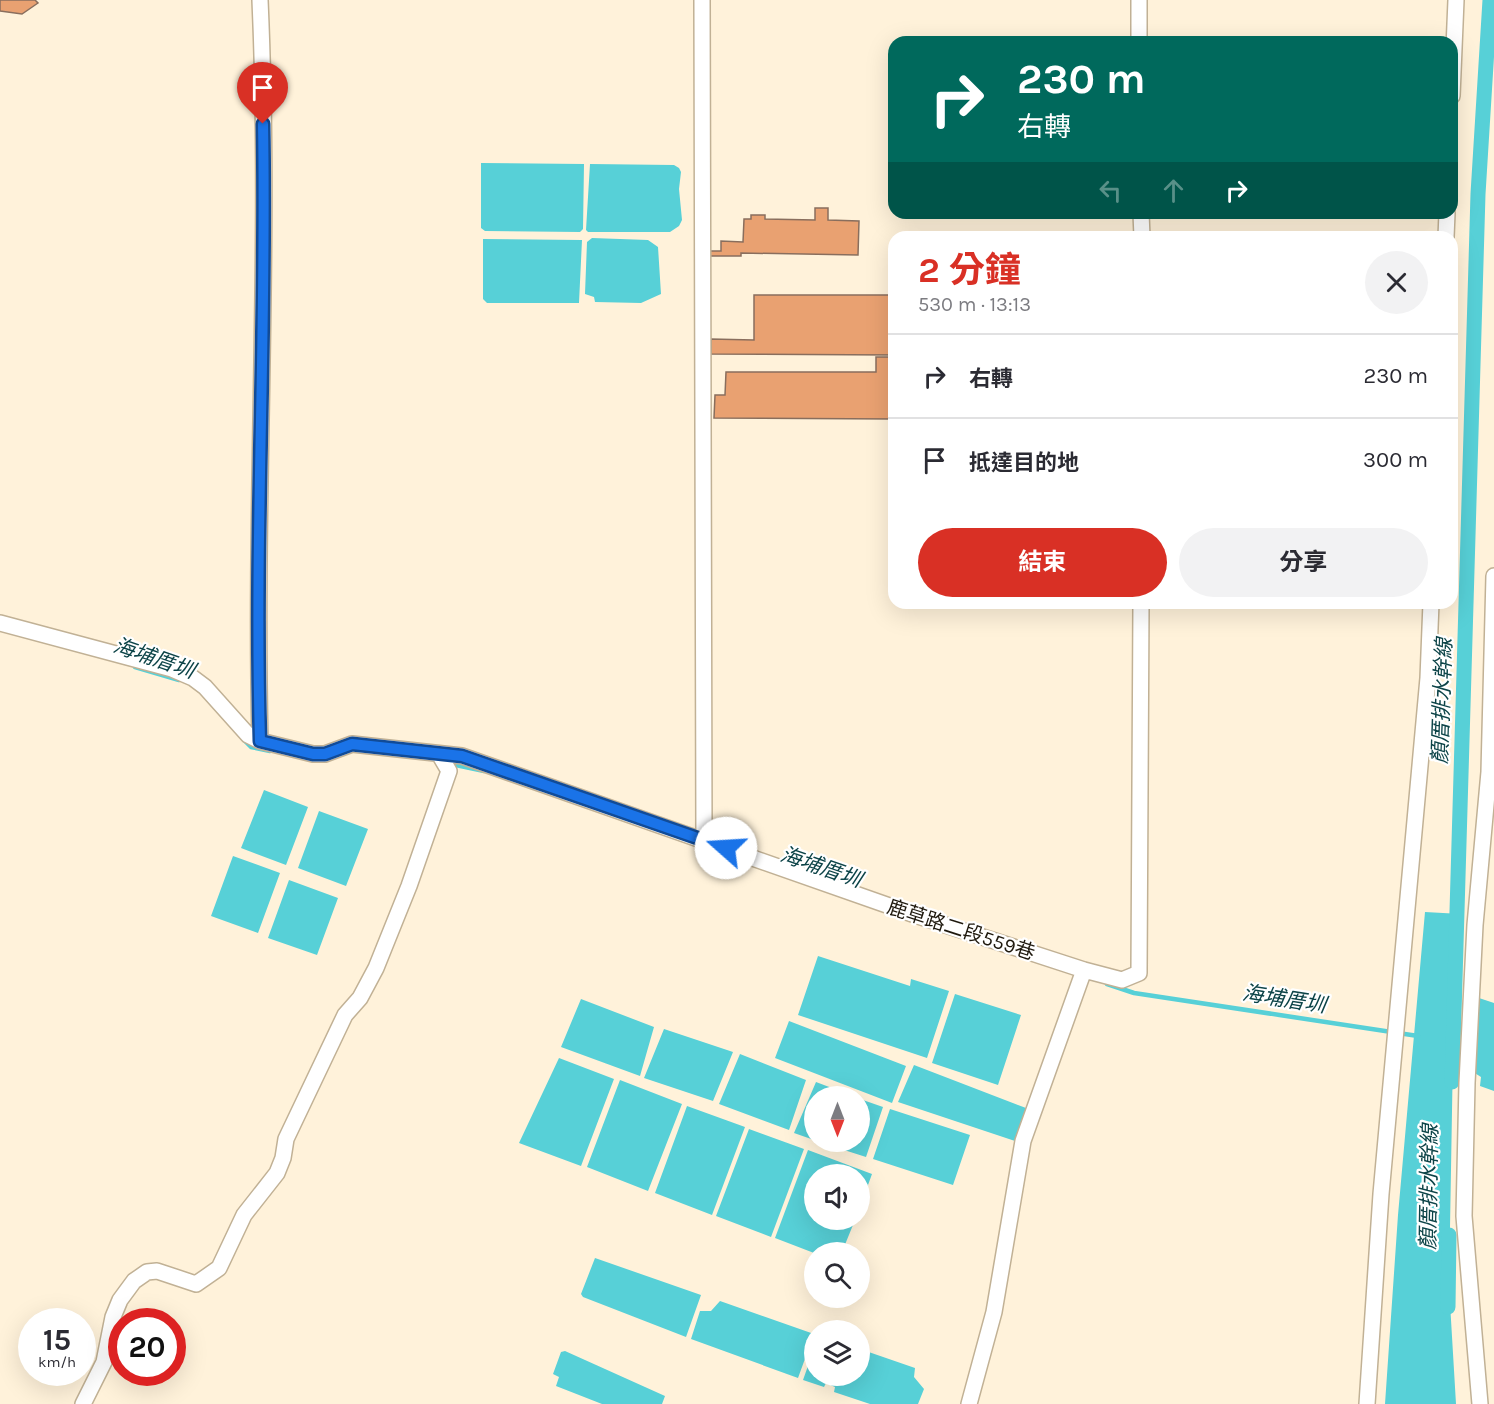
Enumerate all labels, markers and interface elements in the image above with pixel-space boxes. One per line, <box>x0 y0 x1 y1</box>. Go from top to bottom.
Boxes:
text: 230 m <box>1017 54 1146 104</box>
icon: right <box>918 60 996 138</box>
pin <box>237 62 288 124</box>
icon: arrive <box>246 71 279 104</box>
text: 右轉 <box>1017 111 1071 143</box>
icon: left <box>1094 174 1127 207</box>
icon: ahead <box>1157 174 1190 207</box>
icon: right <box>1220 174 1253 207</box>
text: 2 分鐘 <box>918 249 1021 291</box>
button: close <box>1365 251 1428 314</box>
text: 530 m · 13:13 <box>918 293 1031 316</box>
icon: right <box>918 360 951 393</box>
text: 230 m <box>1363 363 1428 389</box>
text: 右轉 <box>969 366 1013 392</box>
icon: arrive <box>918 444 951 477</box>
text: 300 m <box>1363 447 1428 473</box>
text: 抵達目的地 <box>969 450 1079 476</box>
button: 結束 <box>918 528 1167 597</box>
button: 分享 <box>1179 528 1428 597</box>
water label: 海埔厝圳 <box>110 633 200 684</box>
water label: 顏厝排水幹線 <box>1428 636 1456 764</box>
position arrow <box>694 816 758 880</box>
water label: 海埔厝圳 <box>777 842 867 893</box>
street label: 鹿草路二段559巷 <box>884 895 1038 965</box>
water label: 海埔厝圳 <box>1241 981 1330 1018</box>
north arrow <box>804 1086 870 1152</box>
map controls <box>804 1086 870 1386</box>
water label: 顏厝排水幹線 <box>1416 1122 1442 1250</box>
button: sound <box>804 1164 870 1230</box>
button: search <box>804 1242 870 1308</box>
speed limit sign: 20 <box>108 1308 186 1386</box>
button: layers <box>804 1320 870 1386</box>
text: 15 <box>43 1322 71 1358</box>
text: km/h <box>38 1353 76 1371</box>

